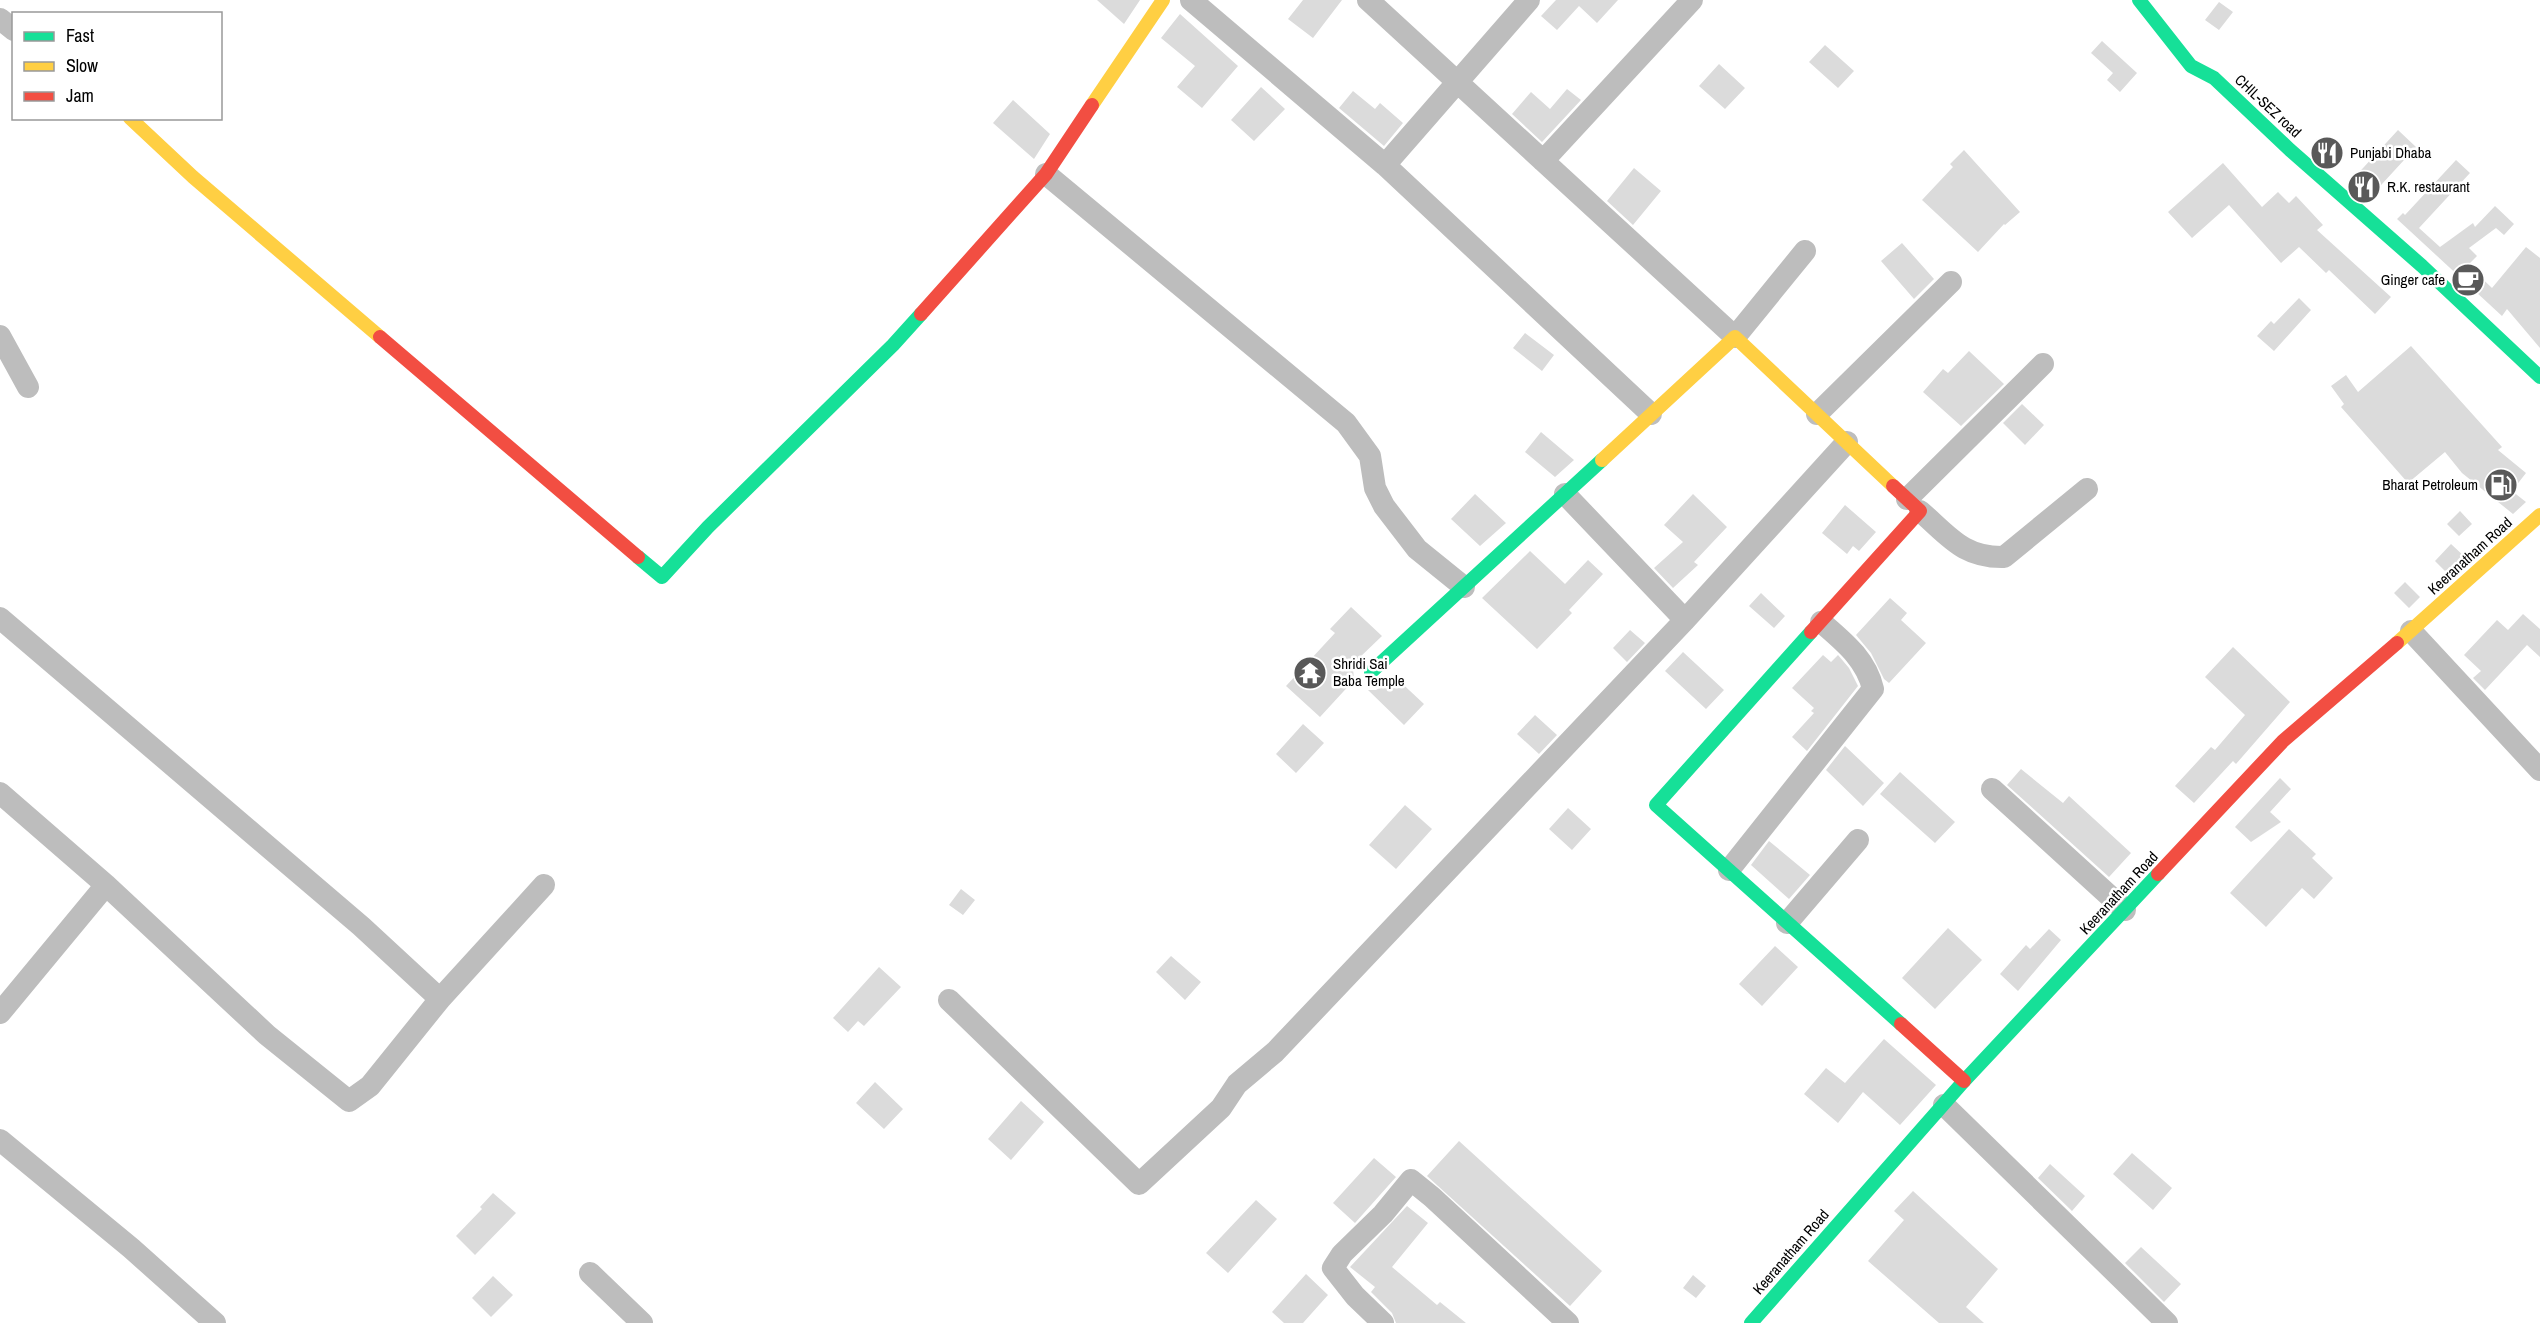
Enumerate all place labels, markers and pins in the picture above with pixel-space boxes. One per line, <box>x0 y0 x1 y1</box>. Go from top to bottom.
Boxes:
restaurant icon: Punjabi Dhaba <box>2309 135 2345 171</box>
place label: Punjabi Dhaba <box>2350 142 2432 163</box>
restaurant icon: R.K. restaurant <box>2346 169 2382 205</box>
place label: R.K. restaurant <box>2387 176 2470 197</box>
cafe icon: Ginger cafe <box>2450 262 2486 298</box>
place label: Ginger cafe <box>2381 269 2445 290</box>
fuel station icon: Bharat Petroleum <box>2483 467 2519 503</box>
place label: Bharat Petroleum <box>2382 474 2478 495</box>
place label: Shridi Sai Baba Temple <box>1333 653 1405 691</box>
temple icon: Shridi Sai Baba Temple <box>1292 655 1328 691</box>

